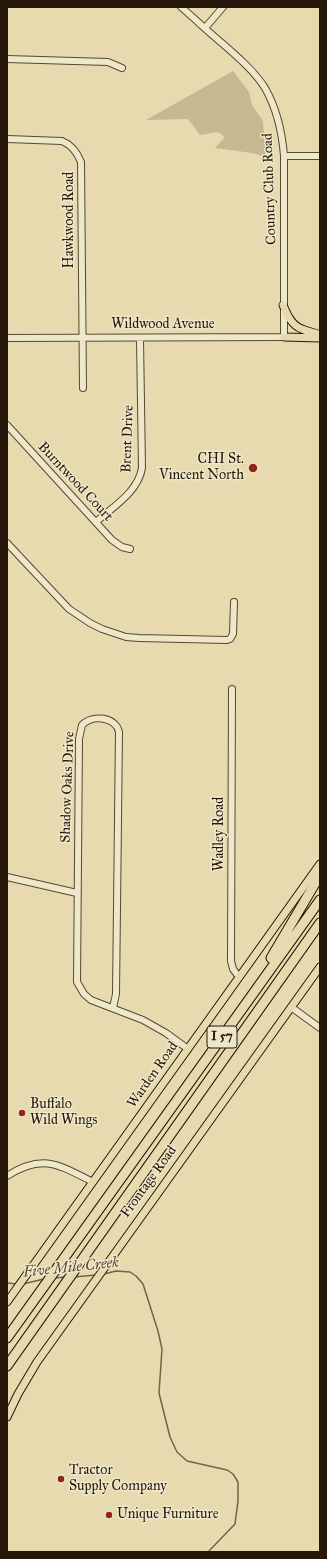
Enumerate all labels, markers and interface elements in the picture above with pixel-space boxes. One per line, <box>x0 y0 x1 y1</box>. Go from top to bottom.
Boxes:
street label: Country Club Road <box>260 133 280 245</box>
street label: Hawkwood Road <box>62 172 78 268</box>
street label: Wildwood Avenue <box>111 317 215 333</box>
street label: Brent Drive <box>118 405 138 473</box>
street label: Burntwood Court <box>34 439 116 525</box>
place label: CHI St. Vincent North <box>159 452 244 484</box>
marker: CHI St. Vincent North <box>247 462 259 474</box>
street label: Shadow Oaks Drive <box>58 731 78 843</box>
street label: Wadley Road <box>212 797 228 871</box>
road number: I 57 <box>207 1026 237 1048</box>
street label: Warden Road <box>124 1039 182 1111</box>
place label: Buffalo Wild Wings <box>30 1097 97 1130</box>
marker: Buffalo Wild Wings <box>17 1108 27 1118</box>
street label: Frontage Road <box>117 1143 181 1221</box>
water label: Five Mile Creek <box>22 1254 120 1282</box>
place label: Tractor Supply Company <box>69 1463 167 1496</box>
marker: Tractor Supply Company <box>56 1474 66 1484</box>
place label: Unique Furniture <box>117 1507 219 1523</box>
marker: Unique Furniture <box>104 1510 114 1520</box>

